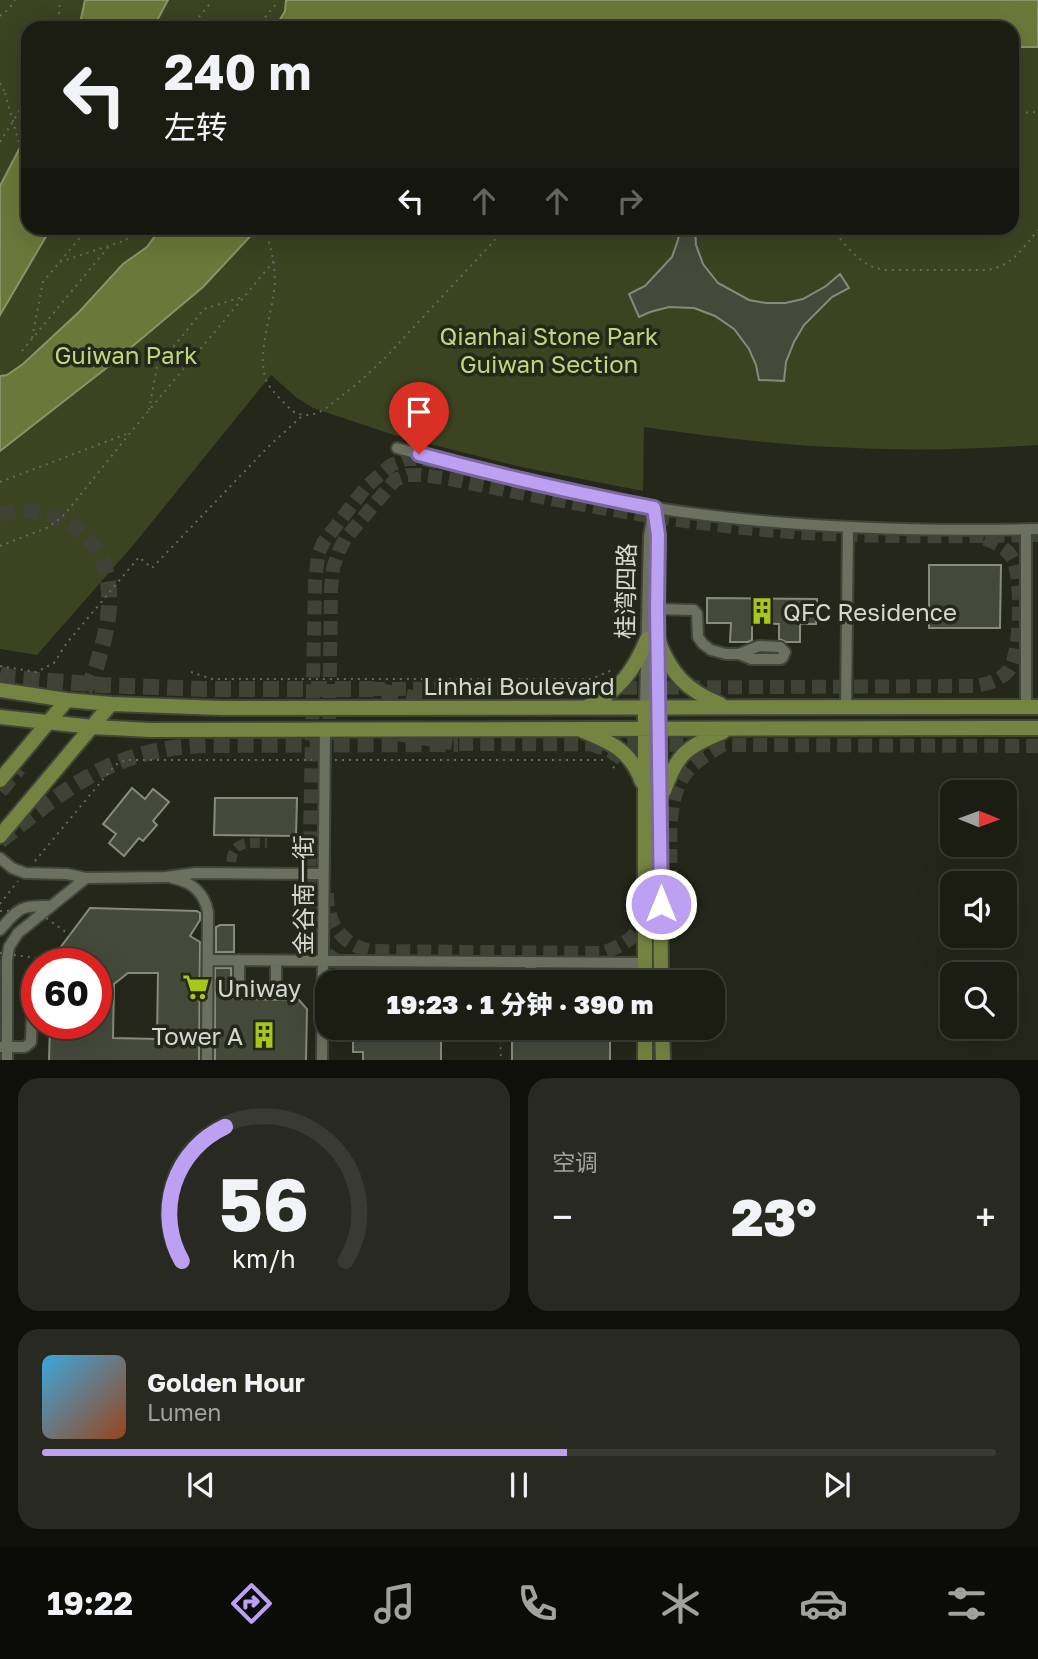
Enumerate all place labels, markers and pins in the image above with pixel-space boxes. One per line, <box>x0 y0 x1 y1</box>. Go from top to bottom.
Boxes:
pin <box>389 382 449 454</box>
building icon: QFC Residence <box>747 596 777 626</box>
place label: QFC Residence <box>783 597 957 626</box>
supermarket icon: Uniway <box>181 972 211 1002</box>
place label: Uniway <box>217 973 301 1002</box>
building icon: Tower A <box>249 1020 279 1050</box>
place label: Tower A <box>152 1021 243 1050</box>

